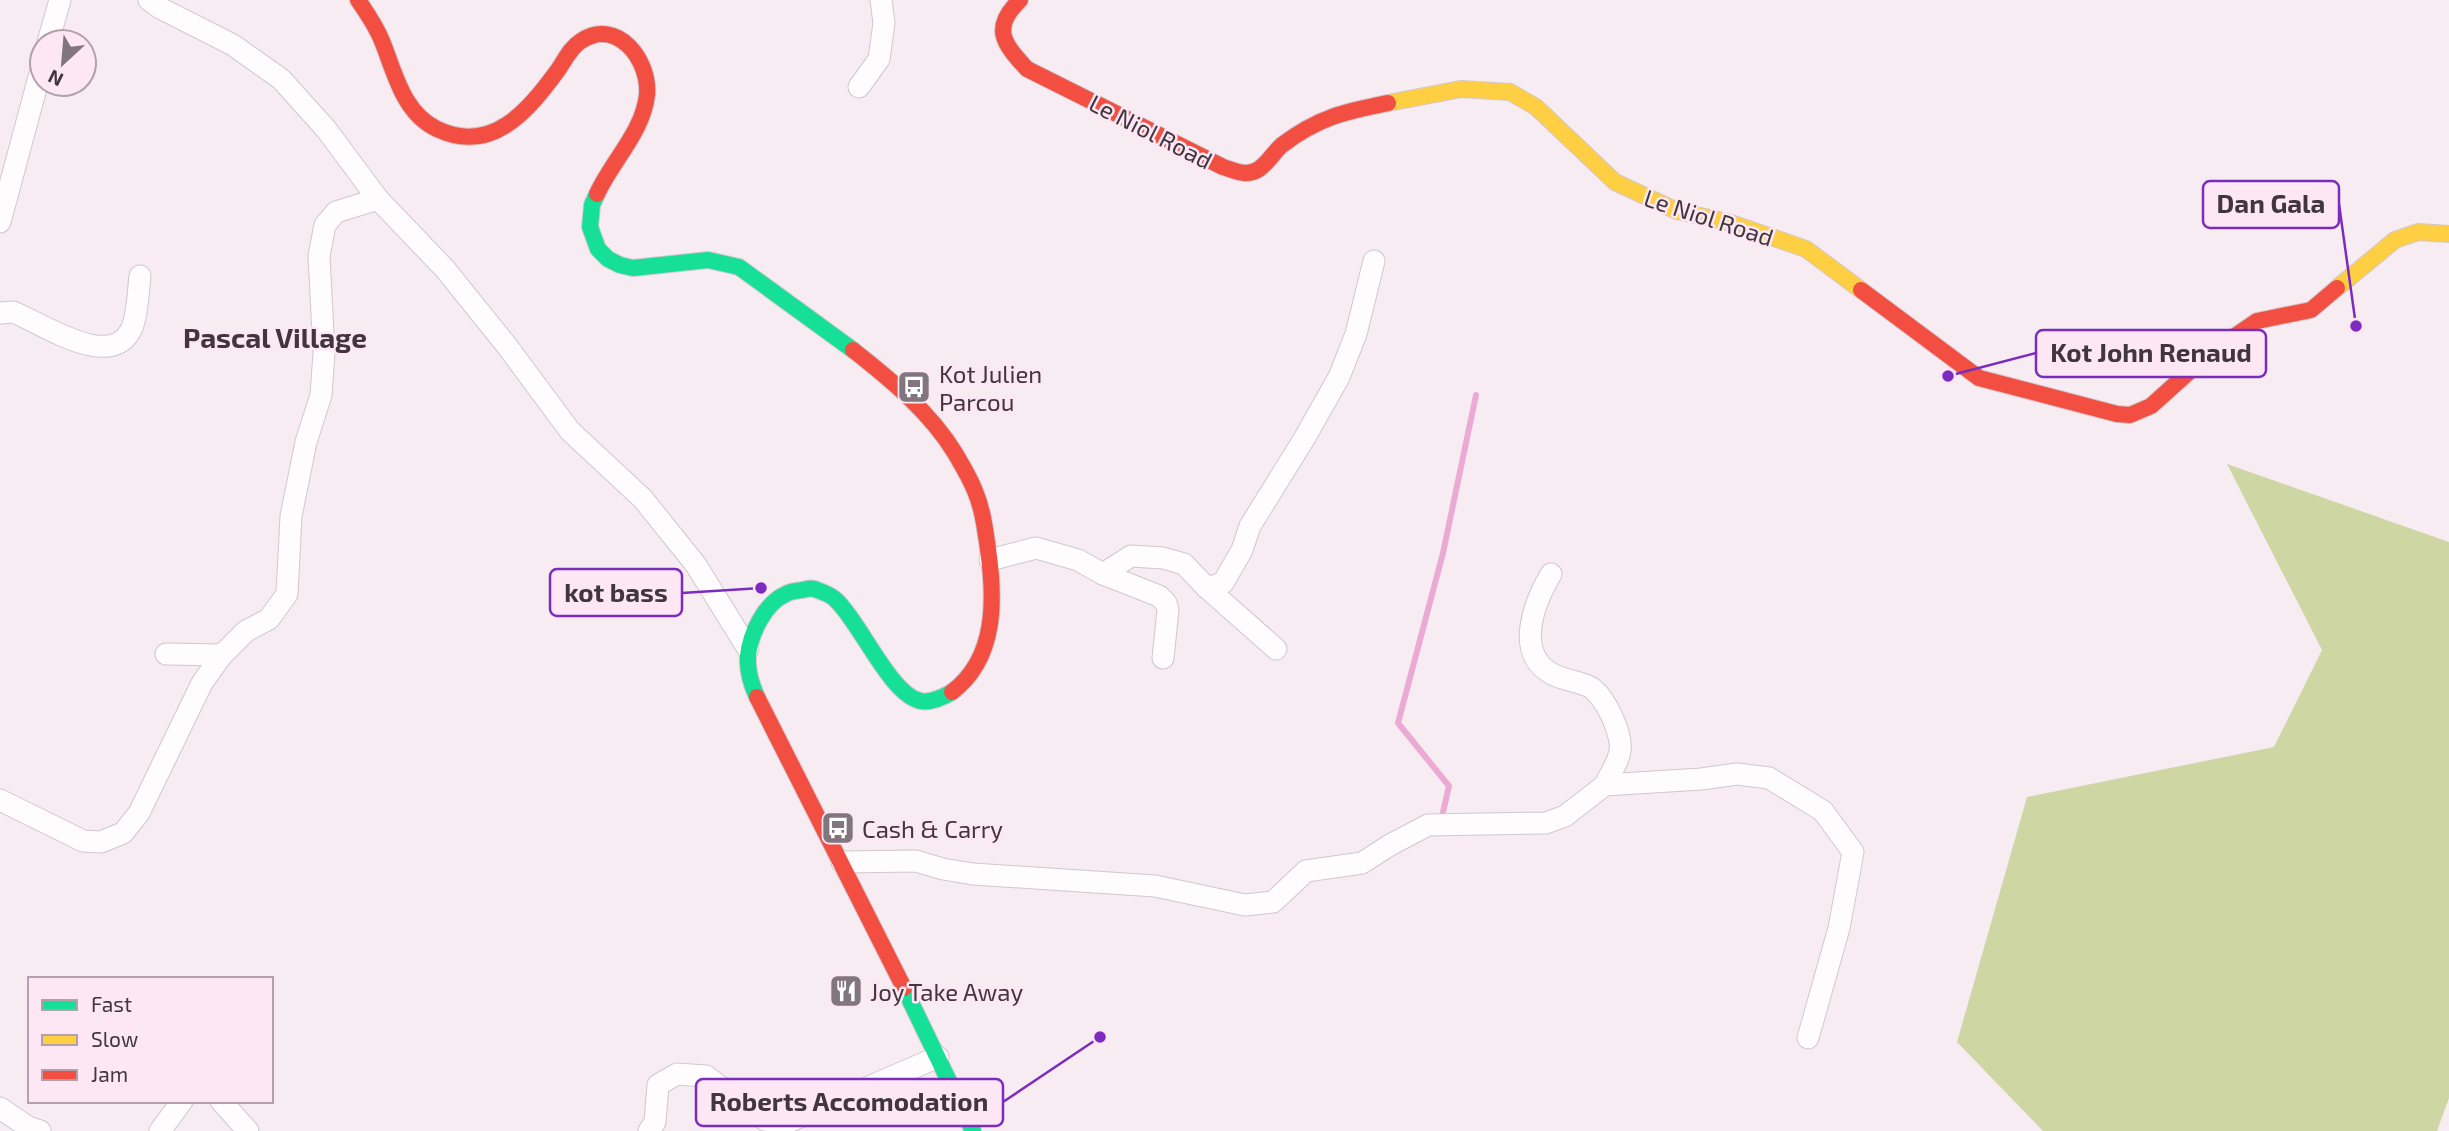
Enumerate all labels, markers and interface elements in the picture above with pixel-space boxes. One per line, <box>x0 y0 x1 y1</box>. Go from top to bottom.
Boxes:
north arrow <box>28 28 98 98</box>
text: N <box>44 65 67 92</box>
street label: Le Niol Road <box>1085 88 1217 174</box>
callout: Dan Gala <box>2203 181 2339 228</box>
street label: Le Niol Road <box>1641 182 1777 252</box>
text: Dan Gala <box>2217 187 2325 218</box>
district label: Pascal Village <box>183 320 367 354</box>
callout: Kot John Renaud <box>2036 330 2266 377</box>
text: Kot John Renaud <box>2050 336 2252 367</box>
place label: Kot Julien Parcou <box>939 359 1042 416</box>
bus stop icon: Kot Julien Parcou <box>895 368 933 406</box>
callout: kot bass <box>550 569 682 616</box>
text: kot bass <box>564 576 668 607</box>
bus stop icon: Cash & Carry <box>819 809 857 847</box>
place label: Cash & Carry <box>862 814 1003 843</box>
restaurant icon: Joy Take Away <box>827 972 865 1010</box>
legend <box>28 977 273 1103</box>
place label: Joy Take Away <box>870 977 1023 1006</box>
text: Fast <box>91 991 132 1016</box>
text: Slow <box>91 1026 138 1051</box>
text: Jam <box>91 1061 128 1086</box>
callout: Roberts Accomodation <box>696 1079 1003 1126</box>
text: Roberts Accomodation <box>710 1085 988 1116</box>

